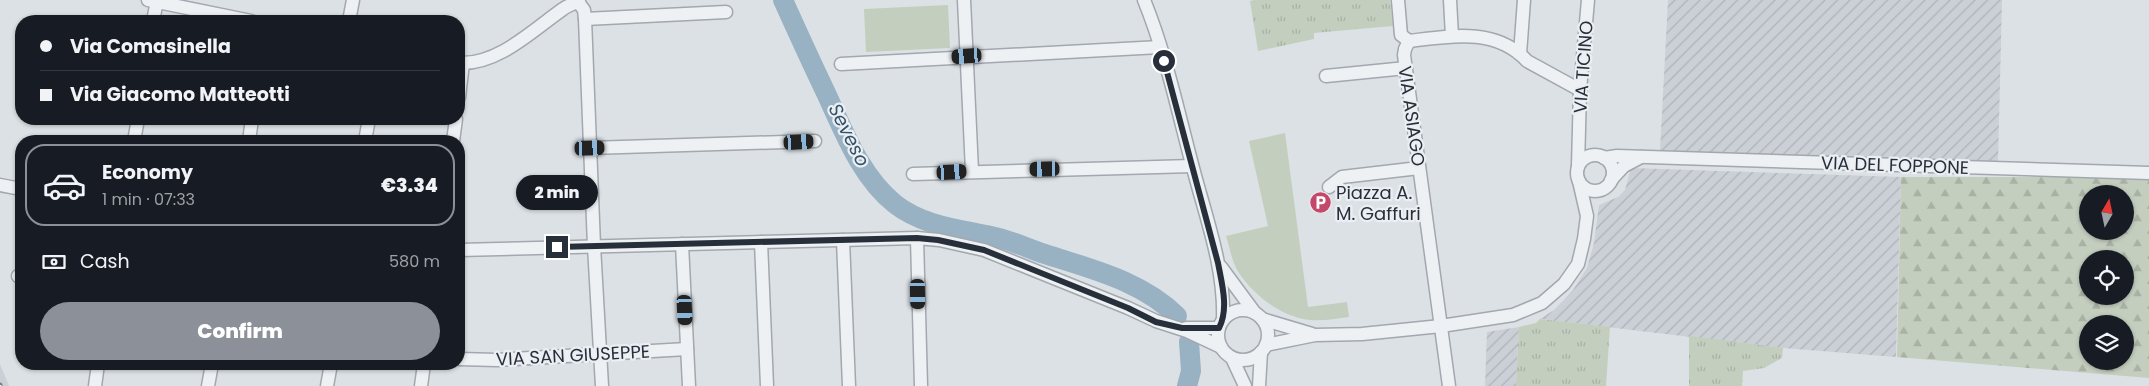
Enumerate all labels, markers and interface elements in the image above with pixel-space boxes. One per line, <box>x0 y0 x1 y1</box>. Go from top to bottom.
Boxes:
street label: VIA TICINO <box>1567 20 1599 114</box>
text: Via Comasinella <box>70 33 231 60</box>
car <box>951 47 982 65</box>
route start <box>1153 50 1175 72</box>
street label: VIA ASIAGO <box>1393 64 1431 168</box>
text: Via Giacomo Matteotti <box>70 81 290 108</box>
water label: Seveso <box>822 99 876 171</box>
car <box>783 134 814 150</box>
car <box>574 140 605 156</box>
street label: VIA DEL FOPPONE <box>1821 150 1969 180</box>
text: Economy <box>102 159 193 186</box>
car <box>1029 161 1060 177</box>
icon: car <box>42 163 87 208</box>
car <box>936 164 967 180</box>
text: €3.34 <box>381 172 438 199</box>
callout: 2 min <box>516 174 598 210</box>
place label: Piazza A. M. Gaffuri <box>1336 180 1421 226</box>
text: 2 min <box>534 181 580 204</box>
north arrow <box>2079 185 2134 240</box>
map controls <box>2079 185 2134 370</box>
text: 1 min · 07:33 <box>102 188 195 211</box>
parking icon: Piazza A. M. Gaffuri <box>1308 190 1332 214</box>
route end <box>546 236 568 258</box>
icon: cash <box>40 248 68 276</box>
text: Cash <box>80 248 130 275</box>
text: 580 m <box>389 250 440 273</box>
button: locate <box>2079 250 2134 305</box>
car <box>910 279 925 309</box>
car <box>676 295 693 325</box>
button: Confirm <box>40 302 440 360</box>
button: layers <box>2079 315 2134 370</box>
street label: VIA SAN GIUSEPPE <box>495 338 651 372</box>

